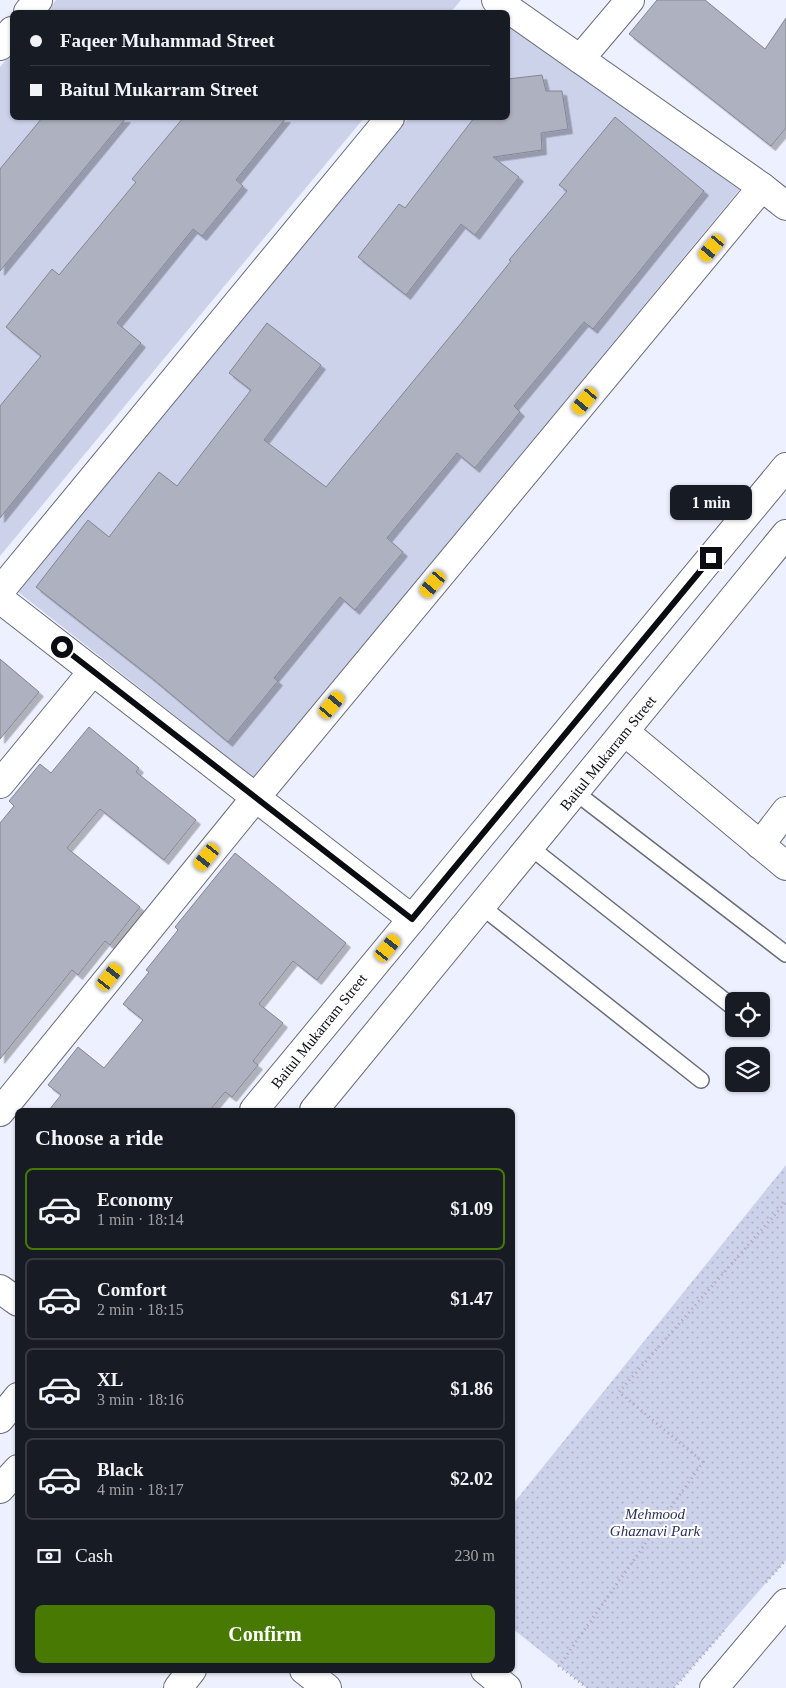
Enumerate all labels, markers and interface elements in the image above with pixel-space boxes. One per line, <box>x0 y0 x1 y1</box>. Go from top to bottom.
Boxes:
text: Faqeer Muhammad Street <box>60 30 275 51</box>
text: Baitul Mukarram Street <box>60 79 258 100</box>
car <box>696 232 727 264</box>
car <box>569 385 600 417</box>
callout: 1 min <box>670 486 752 520</box>
text: 1 min <box>692 494 730 511</box>
route end <box>700 547 722 569</box>
car <box>417 568 448 600</box>
route start <box>51 636 73 658</box>
car <box>316 689 347 721</box>
street label: Baitul Mukarram Street <box>557 692 660 813</box>
car <box>191 841 222 873</box>
car <box>372 932 403 964</box>
car <box>94 961 125 993</box>
street label: Baitul Mukarram Street <box>268 970 371 1091</box>
map controls <box>725 992 770 1092</box>
button: locate <box>725 992 770 1037</box>
button: layers <box>725 1047 770 1092</box>
text: Choose a ride <box>35 1125 163 1150</box>
icon: car <box>37 1187 82 1232</box>
text: Economy <box>97 1189 173 1210</box>
text: $1.09 <box>450 1198 493 1219</box>
text: 1 min · 18:14 <box>97 1211 184 1228</box>
icon: car <box>37 1277 82 1322</box>
text: Comfort <box>97 1279 167 1300</box>
text: $1.47 <box>450 1288 493 1309</box>
text: 2 min · 18:15 <box>97 1301 184 1318</box>
icon: car <box>37 1367 82 1412</box>
text: XL <box>97 1369 123 1390</box>
text: $1.86 <box>450 1378 493 1399</box>
text: 3 min · 18:16 <box>97 1391 184 1408</box>
icon: car <box>37 1457 82 1502</box>
text: Black <box>97 1459 143 1480</box>
text: $2.02 <box>450 1468 493 1489</box>
text: 4 min · 18:17 <box>97 1481 184 1498</box>
park label: Mehmood Ghaznavi Park <box>610 1506 701 1539</box>
icon: cash <box>35 1542 63 1570</box>
text: Cash <box>75 1545 113 1566</box>
text: 230 m <box>455 1547 495 1564</box>
button: Confirm <box>35 1605 495 1663</box>

